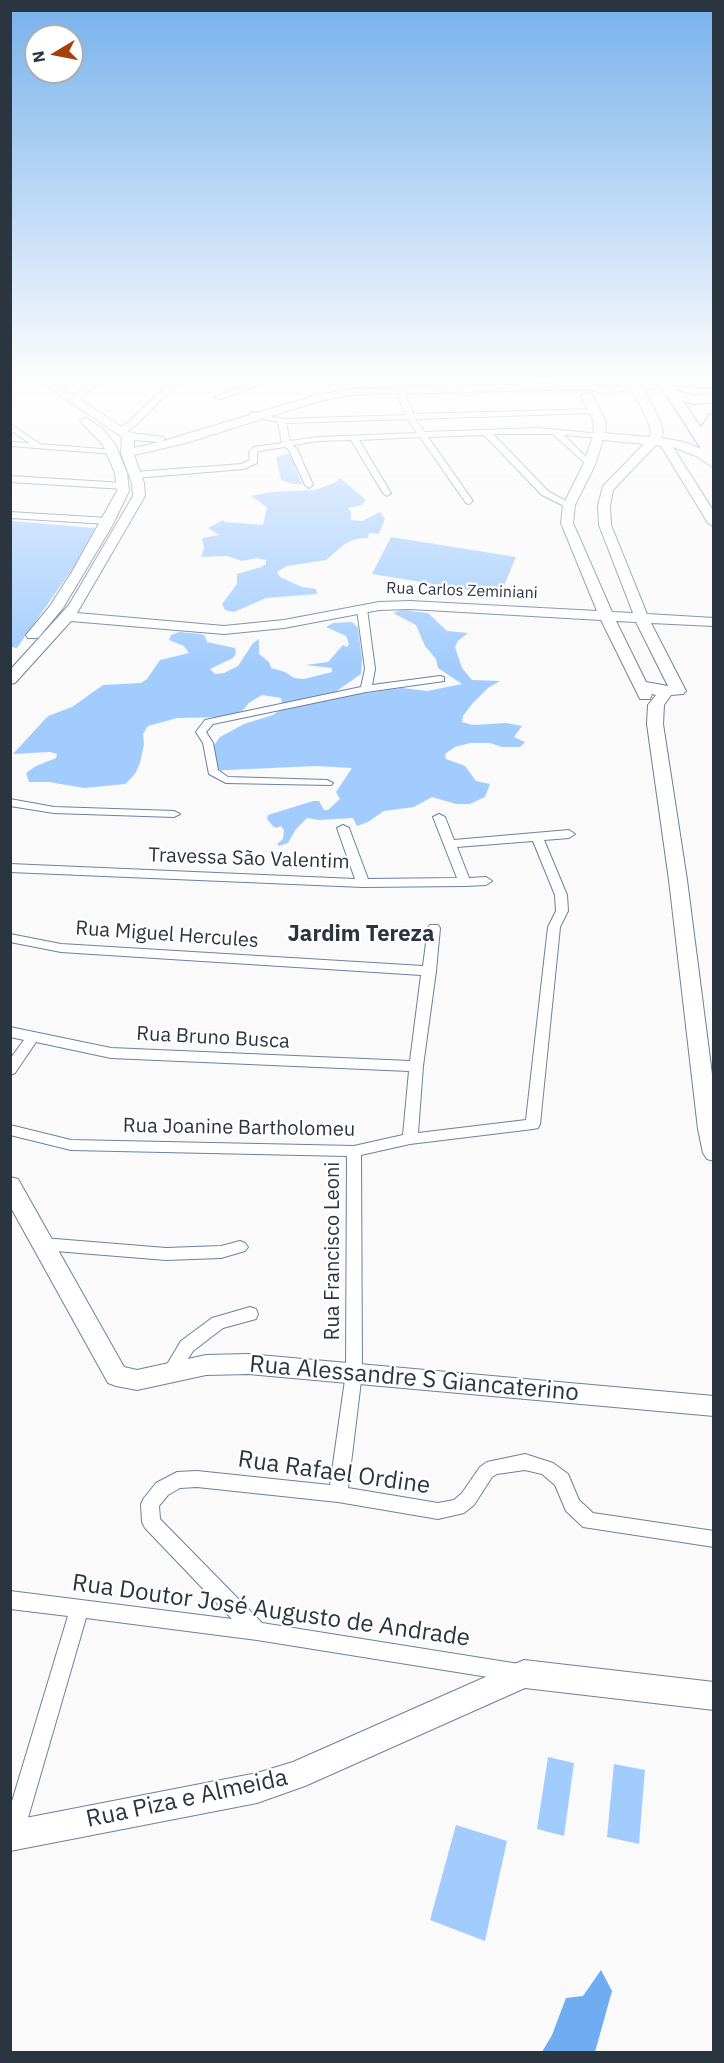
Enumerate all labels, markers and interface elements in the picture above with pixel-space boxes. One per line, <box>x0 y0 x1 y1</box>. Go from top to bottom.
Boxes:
north arrow <box>24 24 84 84</box>
text: N <box>27 49 49 64</box>
street label: Rua Carlos Zeminiani <box>386 579 538 603</box>
street label: Travessa São Valentim <box>148 843 350 875</box>
street label: Rua Miguel Hercules <box>75 917 259 953</box>
district label: Jardim Tereza <box>288 922 434 948</box>
street label: Rua Bruno Busca <box>136 1022 290 1054</box>
street label: Rua Joanine Bartholomeu <box>123 1114 355 1142</box>
street label: Rua Francisco Leoni <box>321 1162 345 1340</box>
street label: Rua Alessandre S Giancaterino <box>248 1350 580 1408</box>
street label: Rua Rafael Ordine <box>236 1445 432 1501</box>
street label: Rua Doutor José Augusto de Andrade <box>70 1569 472 1653</box>
street label: Rua Piza e Almeida <box>84 1764 290 1834</box>

